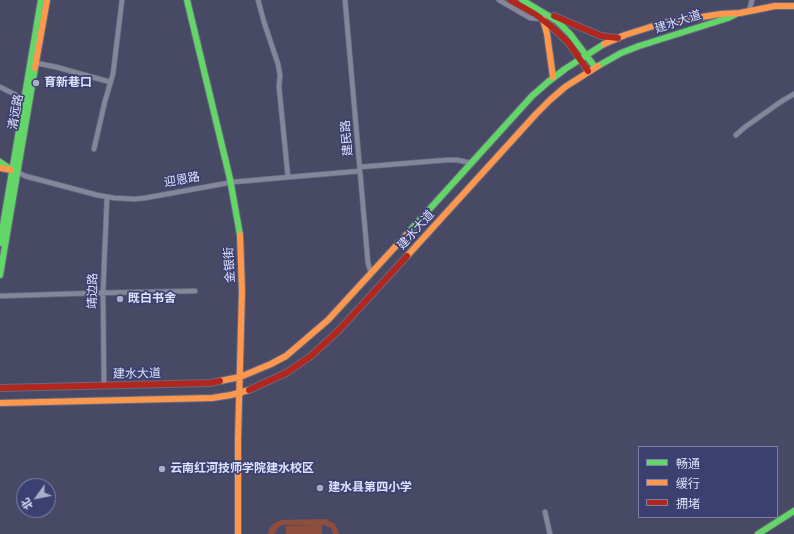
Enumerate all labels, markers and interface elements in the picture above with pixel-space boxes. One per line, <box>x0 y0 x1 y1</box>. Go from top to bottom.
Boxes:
street label: 建水大道 <box>653 8 703 36</box>
place label: 育新巷口 <box>44 76 92 90</box>
marker: 育新巷口 <box>31 78 41 88</box>
street label: 清远路 <box>6 93 26 131</box>
street label: 建民路 <box>338 119 356 157</box>
street label: 迎恩路 <box>163 170 201 190</box>
street label: 建水大道 <box>395 207 437 253</box>
street label: 金银街 <box>222 247 238 283</box>
street label: 靖边路 <box>85 273 101 309</box>
place label: 既白书舍 <box>128 292 176 306</box>
marker: 既白书舍 <box>115 294 125 304</box>
street label: 建水大道 <box>113 366 161 382</box>
legend <box>638 446 778 518</box>
text: 畅通 <box>676 456 700 471</box>
place label: 云南红河技师学院建水校区 <box>170 462 314 476</box>
marker: 云南红河技师学院建水校区 <box>157 464 167 474</box>
text: 缓行 <box>676 476 700 491</box>
north arrow <box>16 478 56 518</box>
place label: 建水县第四小学 <box>328 481 412 495</box>
marker: 建水县第四小学 <box>315 483 325 493</box>
text: 北 <box>18 496 36 512</box>
text: 拥堵 <box>676 496 700 511</box>

